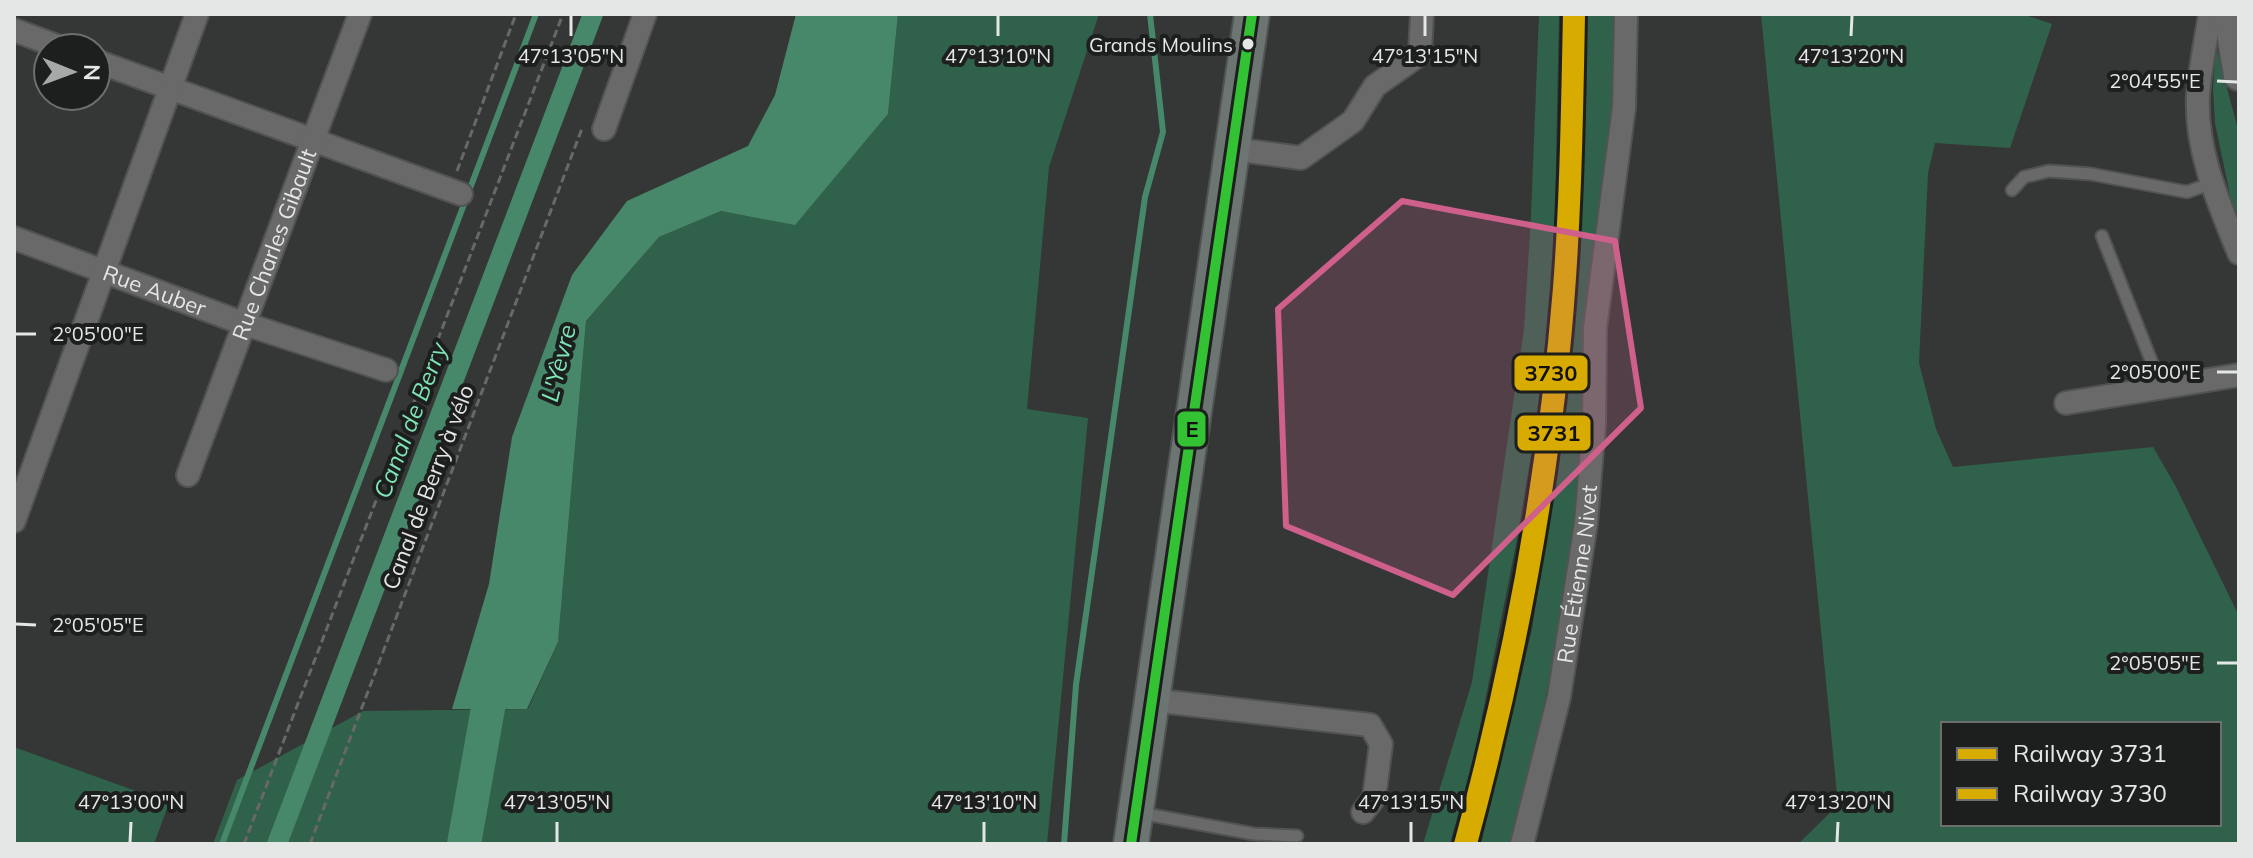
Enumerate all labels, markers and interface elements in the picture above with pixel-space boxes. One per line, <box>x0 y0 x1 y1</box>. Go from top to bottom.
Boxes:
north arrow <box>32 32 112 112</box>
place label: Grands Moulins <box>1089 32 1233 57</box>
marker: Grands Moulins <box>1240 36 1256 52</box>
text: 47°13'05"N <box>518 43 624 68</box>
text: 47°13'10"N <box>945 43 1051 68</box>
text: 47°13'15"N <box>1372 43 1478 68</box>
text: 47°13'20"N <box>1798 43 1904 68</box>
text: N <box>78 64 106 81</box>
text: 2°04'55"E <box>2109 68 2201 93</box>
street label: Rue Charles Gibault <box>226 145 323 344</box>
street label: Rue Auber <box>99 258 210 322</box>
text: 2°05'00"E <box>52 321 144 346</box>
water label: L'Yèvre <box>534 321 582 405</box>
water label: Canal de Berry <box>366 337 454 502</box>
line badge: 3730 <box>1513 354 1589 392</box>
text: 3730 <box>1525 359 1577 387</box>
text: 2°05'00"E <box>2109 359 2201 384</box>
street label: Canal de Berry à vélo <box>376 381 480 593</box>
line badge: E <box>1176 410 1207 448</box>
line badge: 3731 <box>1516 414 1592 452</box>
text: E <box>1185 415 1199 443</box>
text: 3731 <box>1528 419 1580 447</box>
street label: Rue Étienne Nivet <box>1550 483 1603 665</box>
text: 2°05'05"E <box>52 612 144 637</box>
text: 2°05'05"E <box>2109 650 2201 675</box>
legend <box>1941 722 2221 826</box>
text: Railway 3731 <box>2013 738 2167 768</box>
text: Railway 3730 <box>2013 778 2167 808</box>
text: 47°13'00"N <box>78 789 184 814</box>
text: 47°13'05"N <box>504 789 610 814</box>
text: 47°13'10"N <box>931 789 1037 814</box>
text: 47°13'15"N <box>1358 789 1464 814</box>
text: 47°13'20"N <box>1785 789 1891 814</box>

